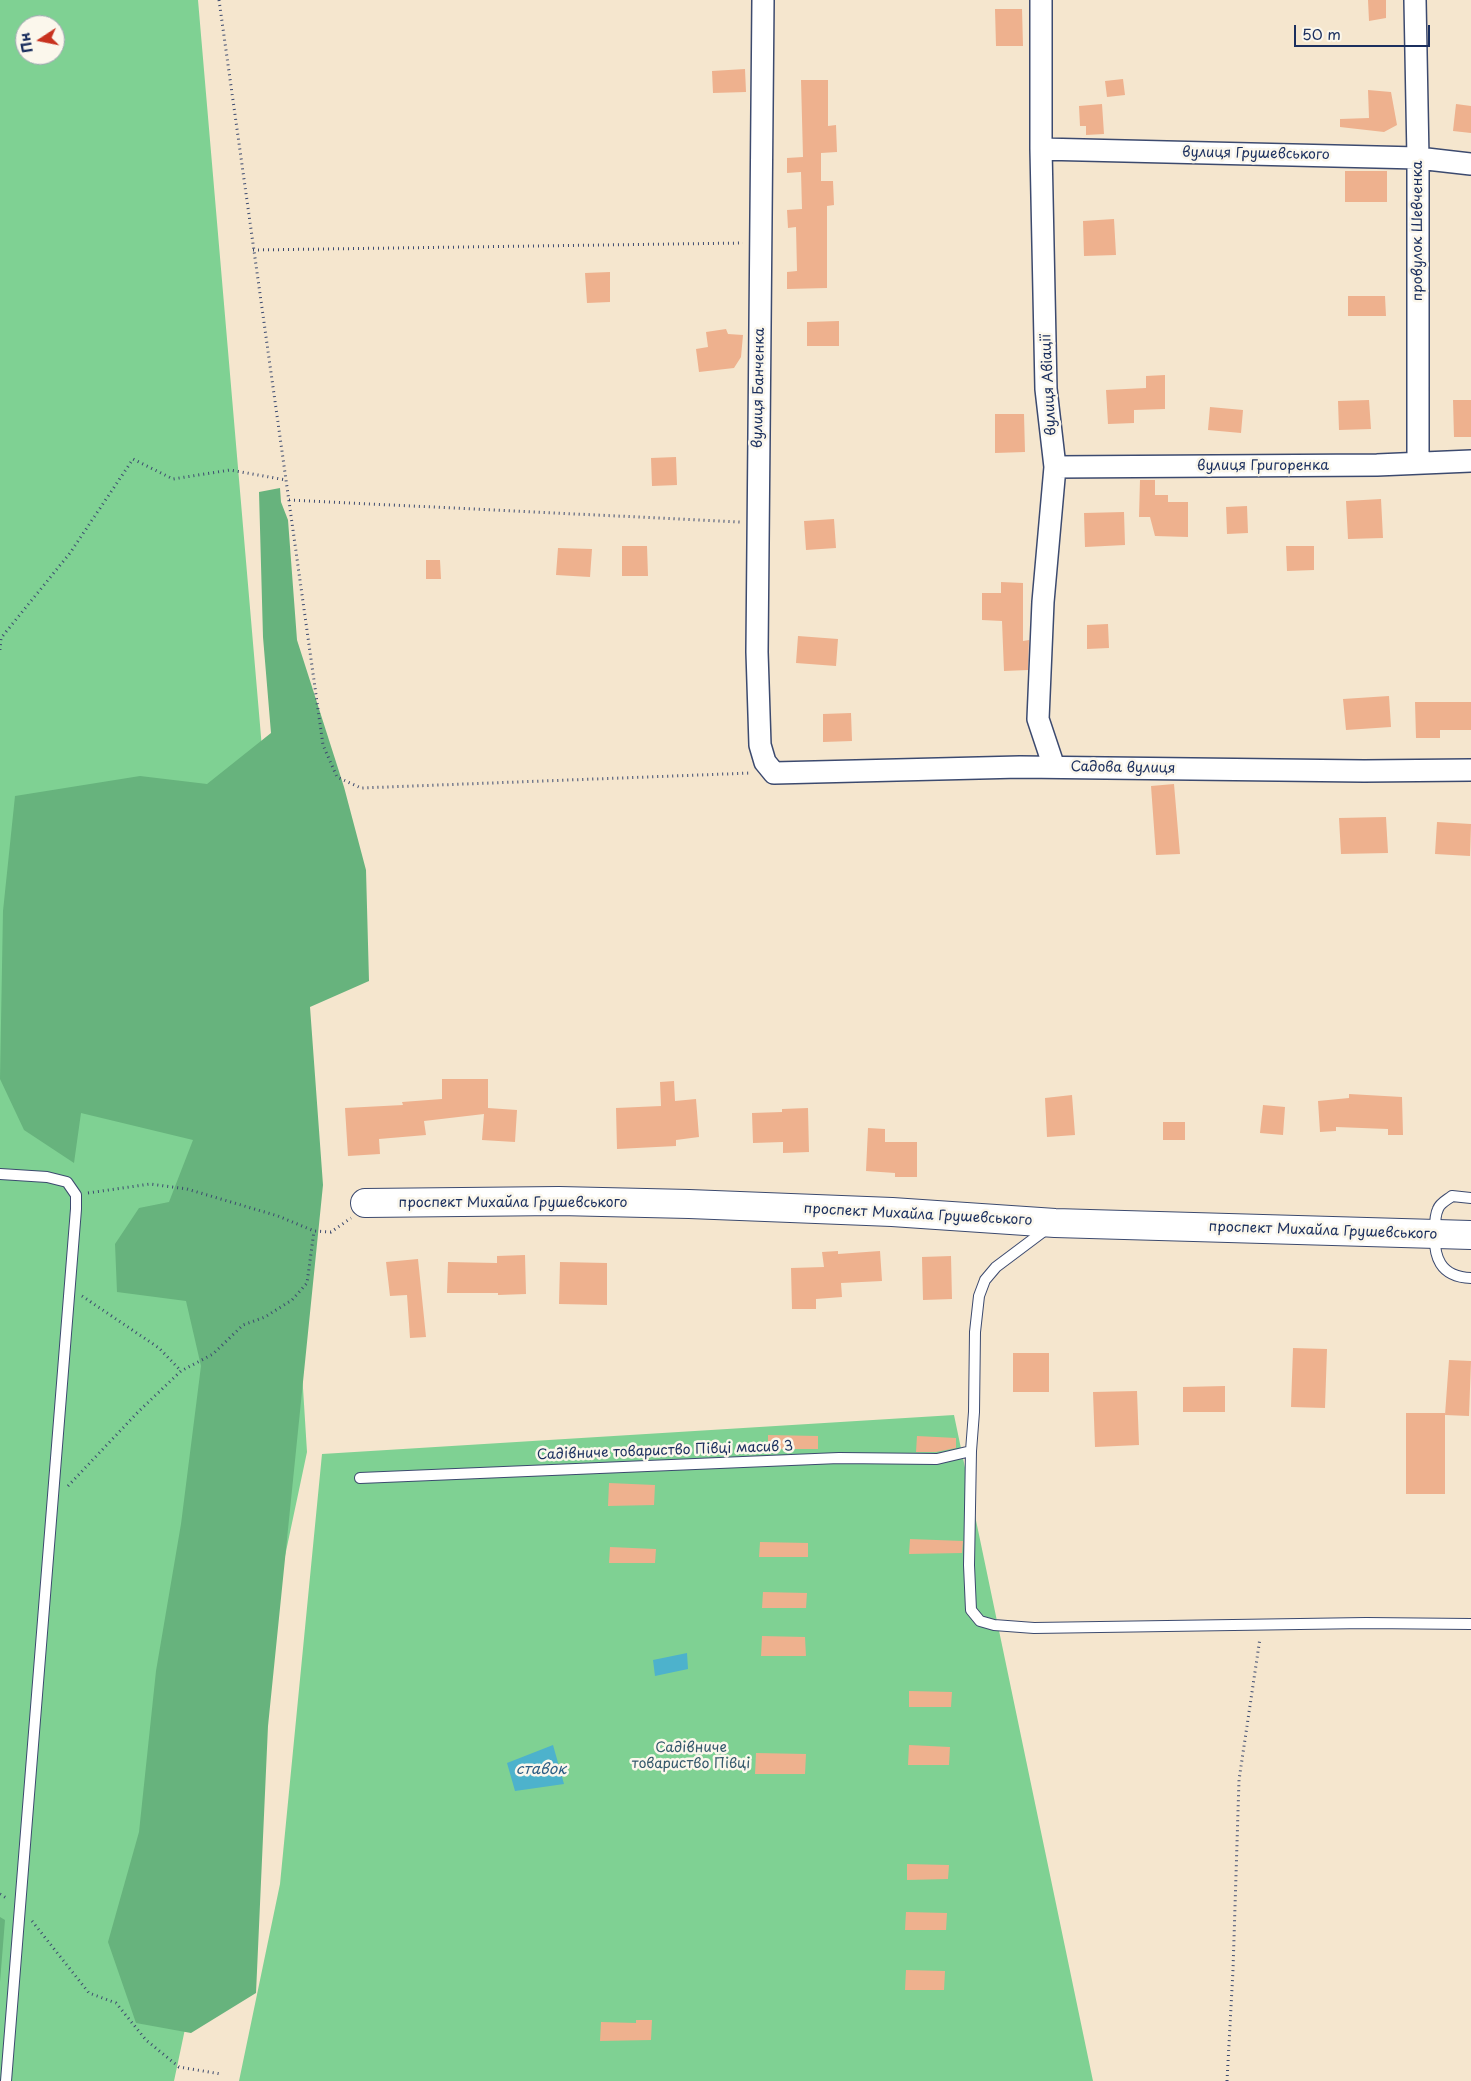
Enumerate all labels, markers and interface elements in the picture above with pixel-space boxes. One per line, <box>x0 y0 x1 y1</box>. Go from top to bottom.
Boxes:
north arrow <box>15 15 65 65</box>
scale bar <box>1296 15 1432 47</box>
text: 50 m <box>1302 22 1341 45</box>
text: Пн <box>14 31 38 55</box>
street label: вулиця Грушевського <box>1182 144 1330 164</box>
street label: провулок Шевченка <box>1410 161 1426 301</box>
street label: вулиця Банченка <box>750 328 768 448</box>
street label: вулиця Авіації <box>1038 334 1060 436</box>
street label: вулиця Григоренка <box>1197 458 1329 474</box>
street label: Садова вулиця <box>1070 759 1176 777</box>
street label: проспект Михайла Грушевського <box>399 1195 627 1211</box>
street label: проспект Михайла Грушевського <box>803 1201 1033 1229</box>
street label: проспект Михайла Грушевського <box>1208 1219 1438 1243</box>
street label: Садівниче товариство Півці масив 3 <box>537 1438 793 1464</box>
park label: Садівниче товариство Півці <box>632 1740 750 1772</box>
water label: ставок <box>516 1761 566 1779</box>

